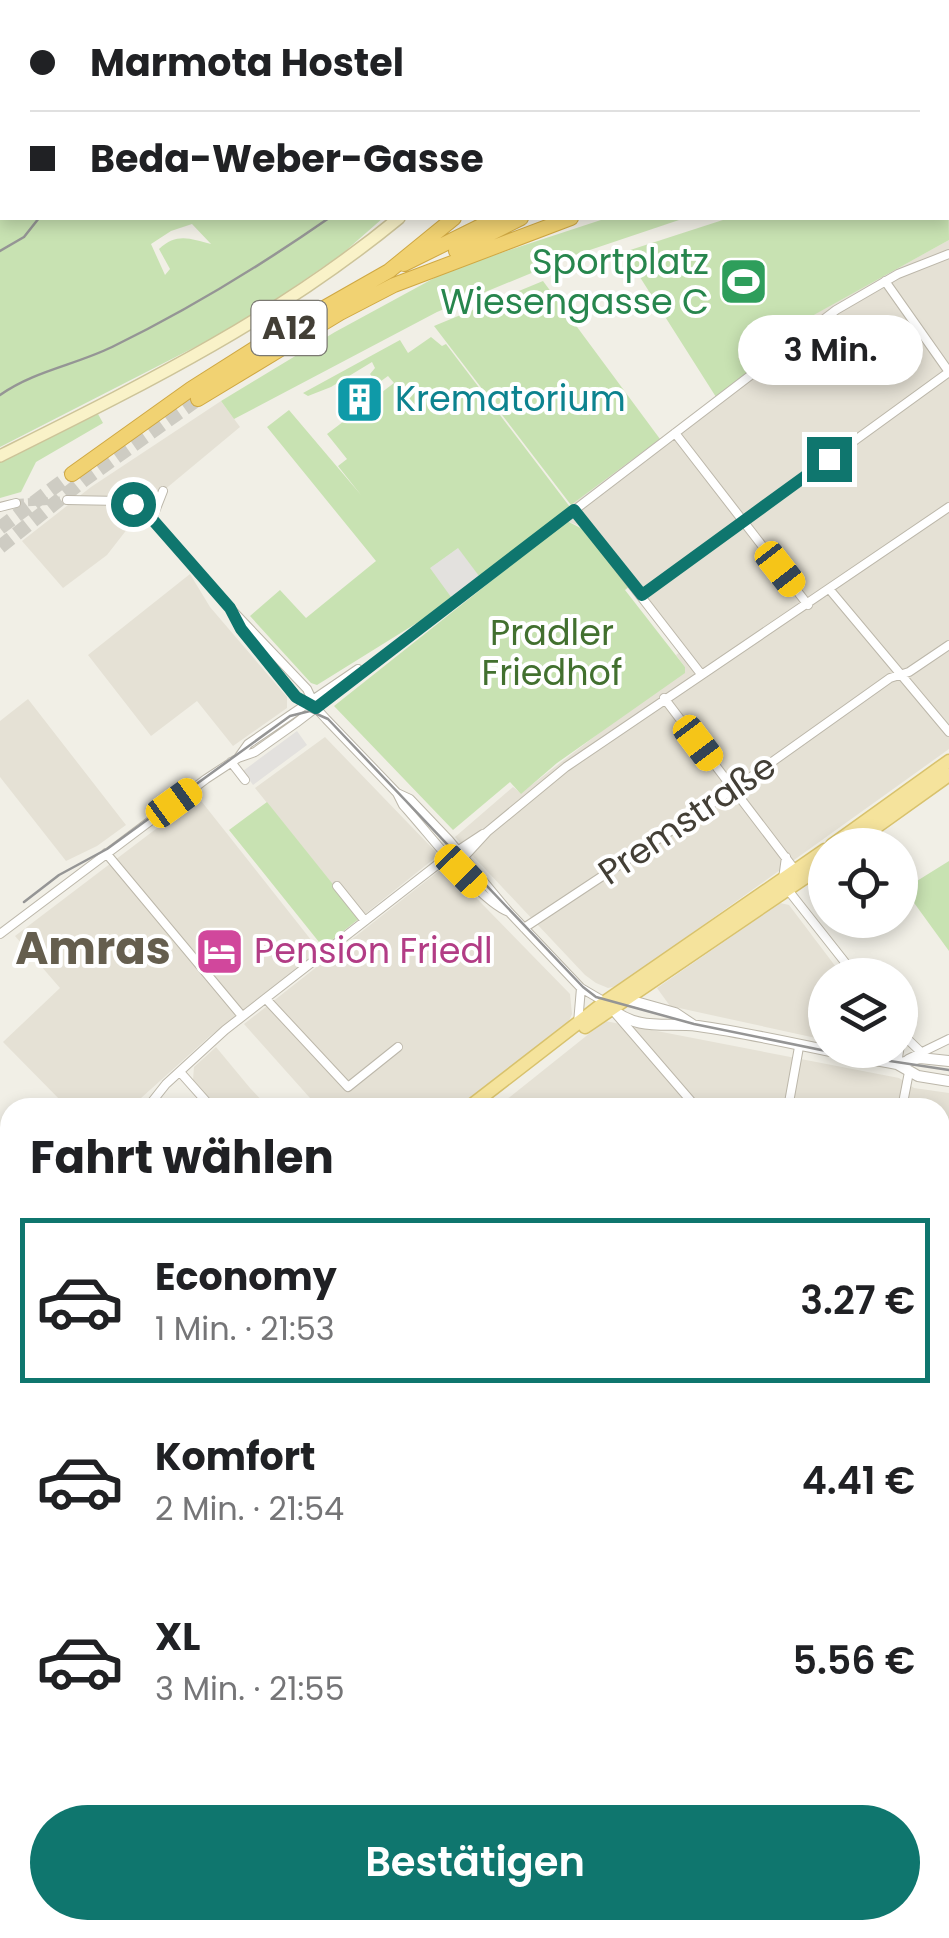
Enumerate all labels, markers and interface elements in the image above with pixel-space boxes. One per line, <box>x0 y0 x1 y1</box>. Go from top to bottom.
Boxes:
text: Marmota Hostel <box>90 36 404 89</box>
text: Beda-Weber-Gasse <box>90 132 484 185</box>
place label: Sportplatz Wiesengasse C <box>440 237 709 326</box>
sports icon: Sportplatz Wiesengasse C <box>718 256 770 308</box>
road number: A12 <box>252 301 326 355</box>
callout: 3 Min. <box>736 314 922 384</box>
text: 3 Min. <box>784 327 877 372</box>
building icon: Krematorium <box>334 373 386 425</box>
place label: Krematorium <box>395 374 626 423</box>
route end <box>807 437 852 482</box>
route start <box>111 482 156 527</box>
car <box>750 536 810 602</box>
park label: Pradler Friedhof <box>482 608 622 697</box>
car <box>668 710 728 776</box>
street label: Premstraße <box>588 741 785 896</box>
car <box>141 773 207 833</box>
map controls <box>808 828 918 1068</box>
button: locate <box>808 828 918 938</box>
car <box>429 839 493 903</box>
district label: Amras <box>15 917 171 980</box>
hotel icon: Pension Friedl <box>193 925 245 977</box>
place label: Pension Friedl <box>254 926 493 975</box>
button: layers <box>808 958 918 1068</box>
text: Fahrt wählen <box>30 1126 334 1189</box>
text: Economy <box>155 1250 337 1303</box>
icon: car <box>35 1256 125 1346</box>
text: 3.27 € <box>800 1274 915 1327</box>
text: 1 Min. · 21:53 <box>155 1306 335 1351</box>
text: Komfort <box>155 1430 316 1483</box>
icon: car <box>35 1436 125 1526</box>
text: 4.41 € <box>802 1454 915 1507</box>
text: 2 Min. · 21:54 <box>155 1486 344 1531</box>
text: XL <box>155 1610 200 1663</box>
icon: car <box>35 1616 125 1706</box>
text: 5.56 € <box>792 1634 915 1687</box>
text: 3 Min. · 21:55 <box>155 1666 345 1711</box>
button: Bestätigen <box>30 1805 920 1920</box>

